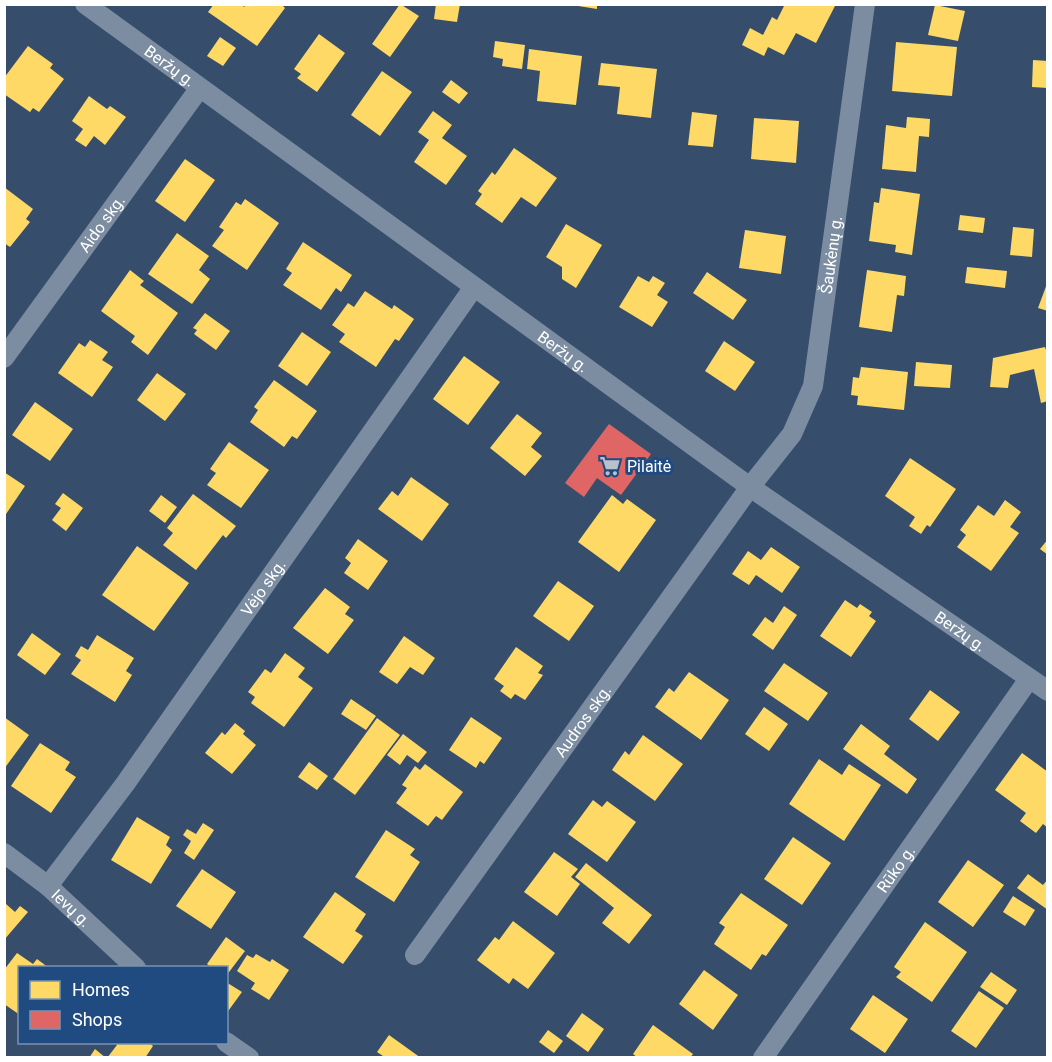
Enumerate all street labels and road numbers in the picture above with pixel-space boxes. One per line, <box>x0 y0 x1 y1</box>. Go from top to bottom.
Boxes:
street label: Beržų g. <box>141 41 199 91</box>
street label: Aido skg. <box>75 192 129 256</box>
street label: Šaukėnų g. <box>816 215 846 295</box>
street label: Beržų g. <box>534 327 592 376</box>
street label: Vėjo skg. <box>237 556 290 620</box>
street label: Beržų g. <box>931 607 989 656</box>
street label: Audros skg. <box>551 681 615 761</box>
street label: Rūko g. <box>873 842 919 896</box>
street label: Ievų g. <box>48 885 95 931</box>

